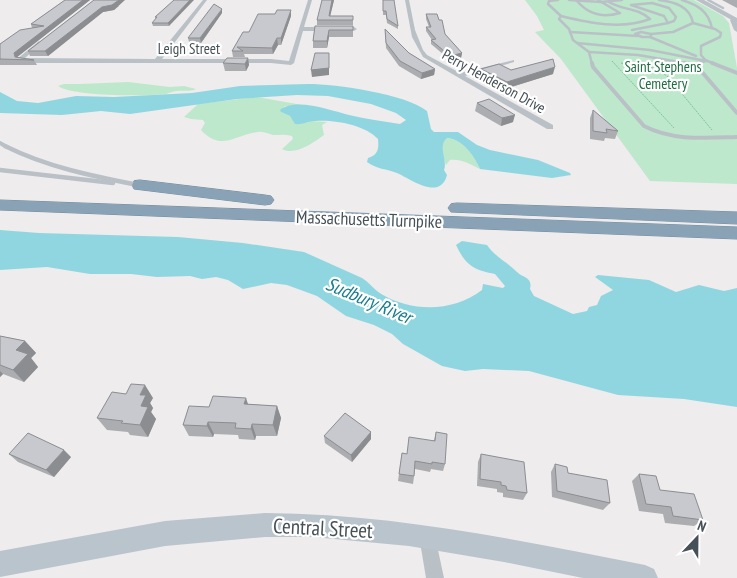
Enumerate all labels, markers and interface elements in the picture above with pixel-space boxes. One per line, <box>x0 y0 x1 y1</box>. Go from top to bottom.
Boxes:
street label: Leigh Street <box>158 39 220 58</box>
street label: Perry Henderson Drive <box>439 45 549 117</box>
park label: Saint Stephens Cemetery <box>624 57 702 93</box>
street label: Massachusetts Turnpike <box>296 205 442 233</box>
water label: Sudbury River <box>323 271 418 330</box>
street label: Central Street <box>273 512 374 544</box>
north arrow <box>672 513 722 563</box>
text: N <box>695 516 709 536</box>

